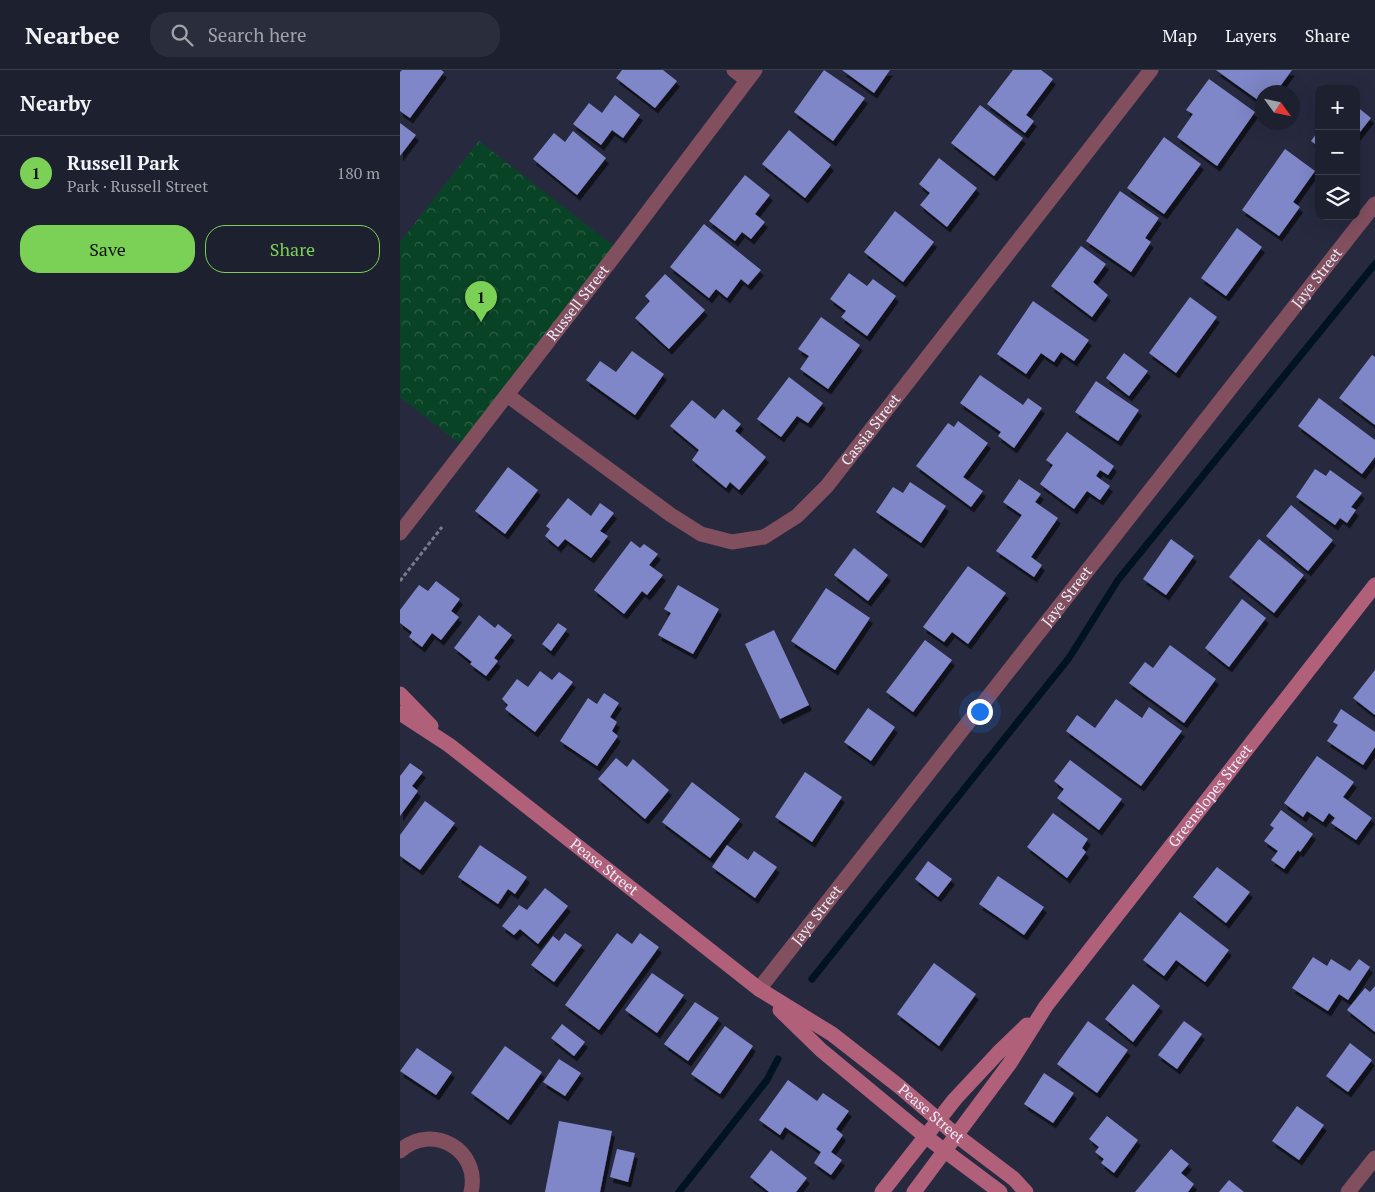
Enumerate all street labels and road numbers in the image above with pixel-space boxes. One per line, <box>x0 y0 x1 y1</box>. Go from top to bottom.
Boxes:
street label: Jaye Street <box>1286 243 1346 311</box>
street label: Russell Street <box>541 260 613 345</box>
street label: Cassia Street <box>836 389 905 469</box>
street label: Jaye Street <box>1036 561 1096 630</box>
street label: Greenslopes Street <box>1163 739 1256 851</box>
street label: Pease Street <box>567 833 643 900</box>
street label: Jaye Street <box>786 880 846 949</box>
street label: Pease Street <box>894 1079 969 1147</box>

